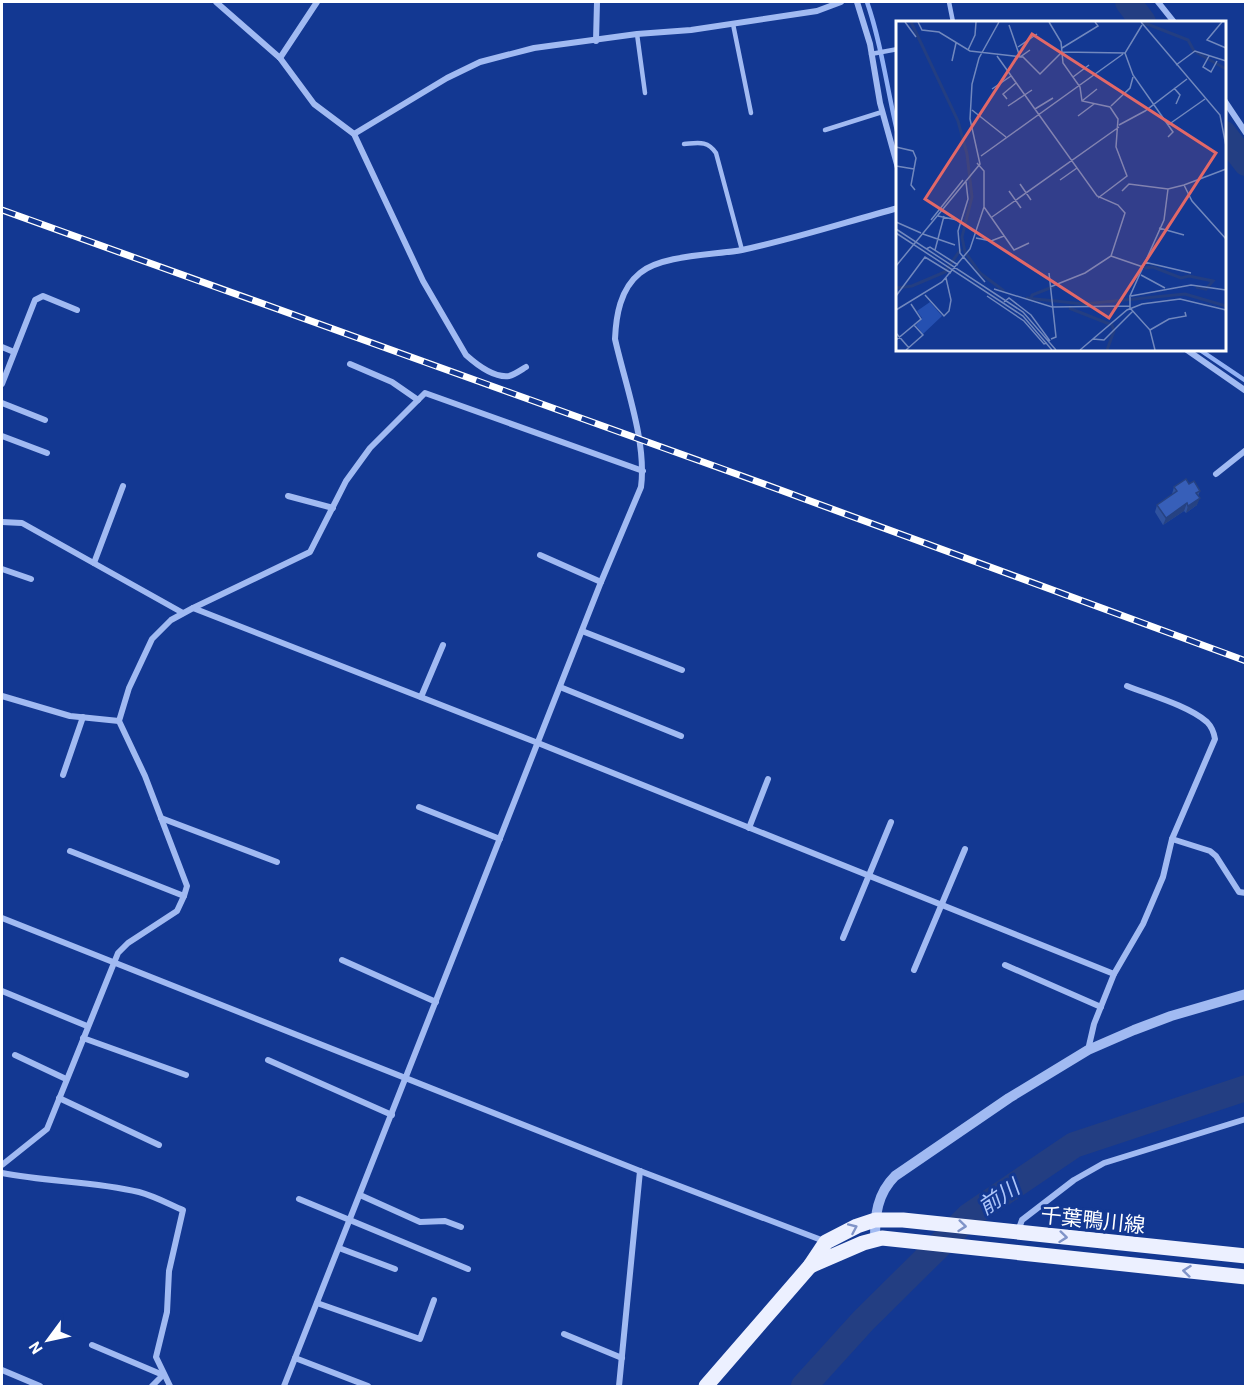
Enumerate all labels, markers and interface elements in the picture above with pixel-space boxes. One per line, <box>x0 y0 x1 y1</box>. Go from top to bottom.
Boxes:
inset map <box>896 21 1226 351</box>
water label: 前川 <box>972 1172 1025 1219</box>
street label: 千葉鴨川線 <box>1039 1201 1147 1237</box>
one-way arrow <box>958 1219 967 1232</box>
one-way arrow <box>846 1224 857 1236</box>
one-way arrow <box>1058 1230 1067 1243</box>
one-way arrow <box>1183 1266 1192 1278</box>
north arrow <box>18 1310 78 1370</box>
text: N <box>24 1339 46 1358</box>

